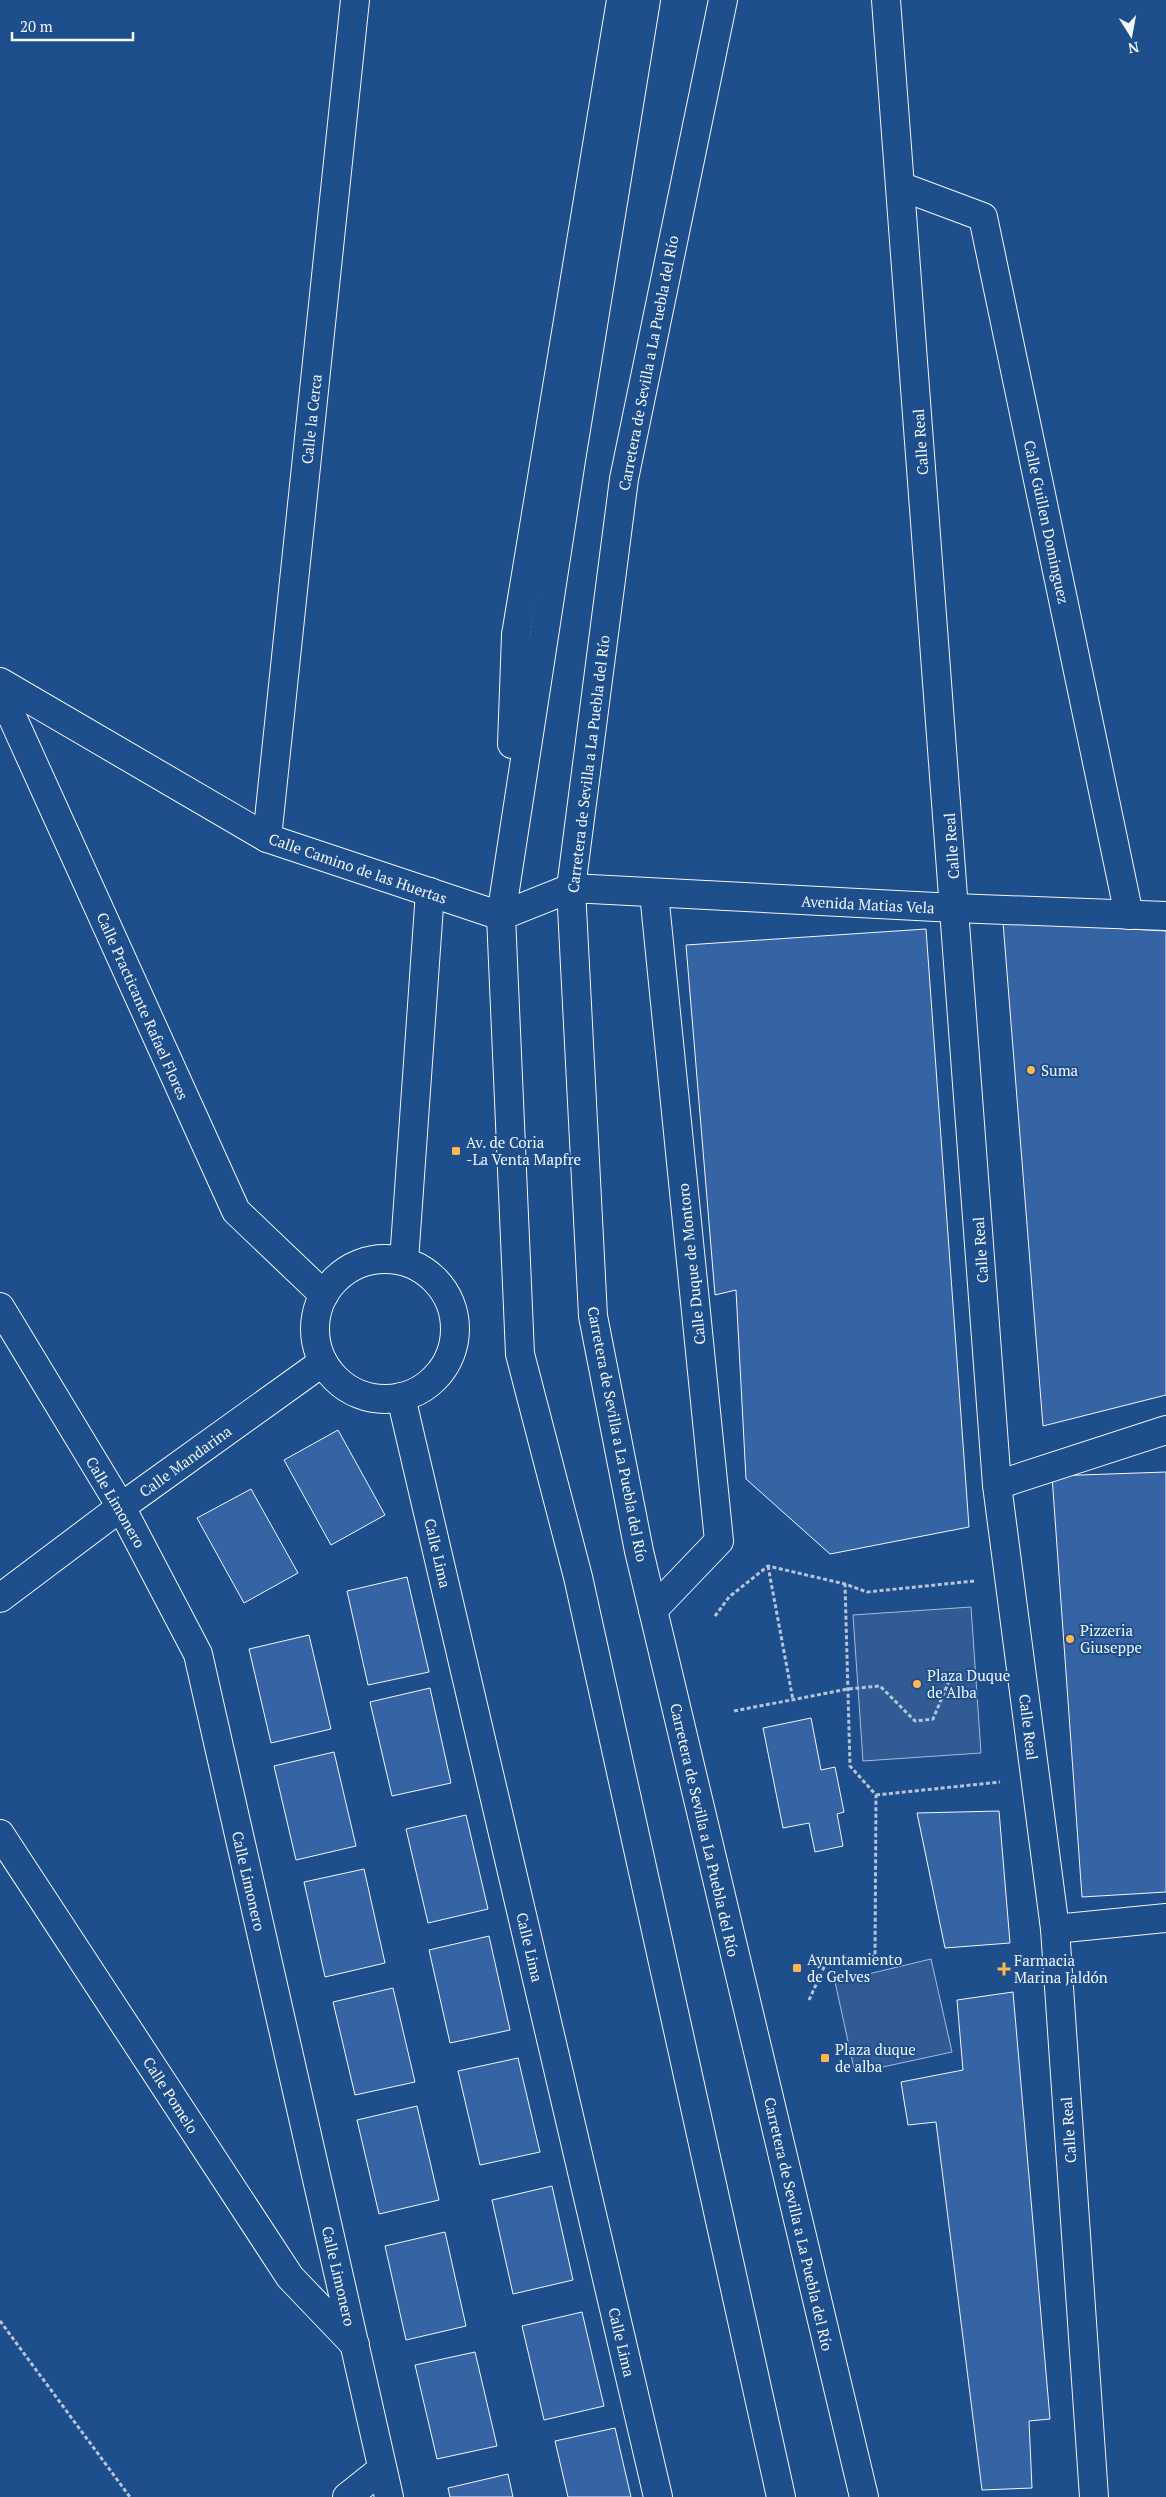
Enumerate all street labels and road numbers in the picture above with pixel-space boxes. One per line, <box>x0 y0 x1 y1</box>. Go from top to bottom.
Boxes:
street label: Carretera de Sevilla a La Puebla del Río <box>613 234 683 492</box>
street label: Calle la Cerca <box>296 373 326 465</box>
street label: Calle Real <box>908 408 932 476</box>
street label: Calle Guillen Dominguez <box>1020 438 1074 606</box>
street label: Carretera de Sevilla a La Puebla del Río <box>562 634 614 894</box>
street label: Calle Real <box>939 812 963 880</box>
street label: Calle Camino de las Huertas <box>266 828 450 908</box>
street label: Avenida Matias Vela <box>801 891 936 918</box>
street label: Calle Practicante Rafael Flores <box>93 909 193 1103</box>
street label: Calle Duque de Montoro <box>673 1182 709 1346</box>
street label: Calle Real <box>968 1216 992 1284</box>
street label: Carretera de Sevilla a La Puebla del Río <box>583 1305 653 1563</box>
street label: Calle Mandarina <box>135 1420 236 1501</box>
street label: Calle Limonero <box>82 1453 150 1551</box>
street label: Calle Lima <box>420 1516 456 1590</box>
street label: Calle Real <box>1015 1693 1043 1761</box>
street label: Carretera de Sevilla a La Puebla del Río <box>666 1701 744 1959</box>
street label: Calle Limonero <box>228 1829 270 1933</box>
street label: Calle Lima <box>512 1910 548 1984</box>
street label: Calle Pomelo <box>139 2053 203 2137</box>
street label: Carretera de Sevilla a La Puebla del Río <box>760 2095 838 2353</box>
street label: Calle Real <box>1056 2096 1080 2164</box>
street label: Calle Limonero <box>318 2224 360 2328</box>
street label: Calle Lima <box>604 2305 640 2379</box>

